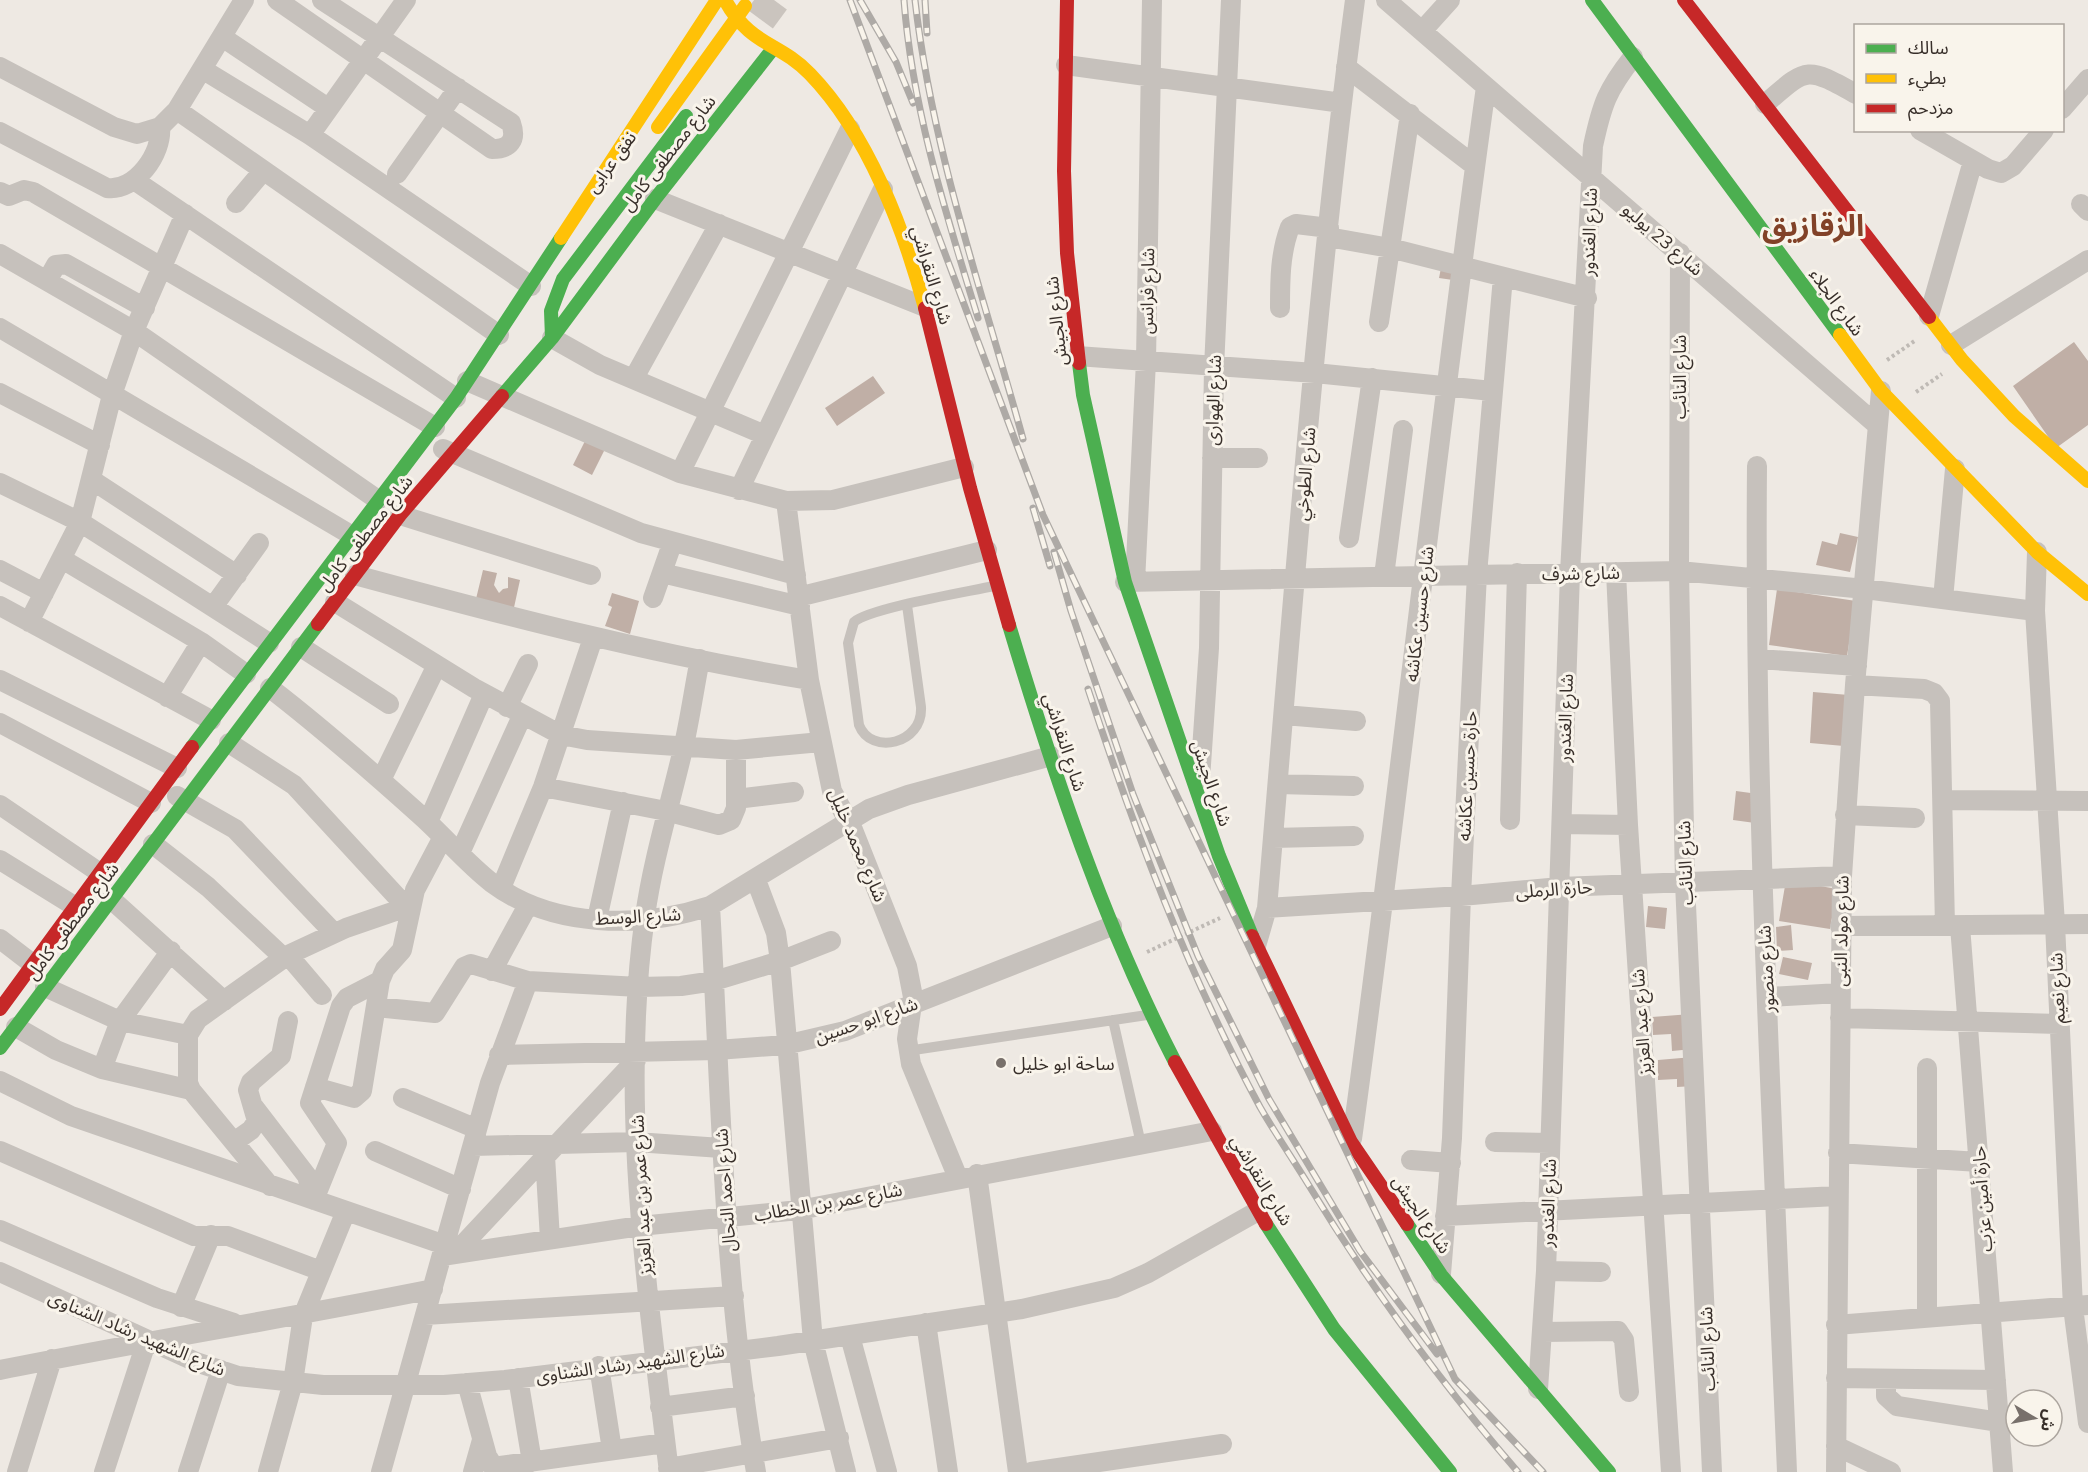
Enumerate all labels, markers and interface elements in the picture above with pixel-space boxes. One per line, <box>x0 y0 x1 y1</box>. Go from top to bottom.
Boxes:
legend <box>1854 24 2064 132</box>
text: سالك <box>1908 36 1949 59</box>
text: بطيء <box>1908 66 1946 91</box>
street label: شارع مصطفى كامل <box>615 90 723 218</box>
text: مزدحم <box>1908 96 1953 121</box>
street label: نفق عرابى <box>581 126 641 198</box>
street label: شارع الغندور <box>1576 187 1605 278</box>
street label: شارع 23 يوليو <box>1616 198 1708 283</box>
district label: الزقازيق <box>1762 206 1864 244</box>
street label: شارع النقراشي <box>903 223 958 328</box>
street label: شارع فرانس <box>1135 248 1162 334</box>
street label: شارع الجلاء <box>1802 264 1869 342</box>
street label: شارع الجيش <box>1040 275 1075 367</box>
street label: شارع النائب <box>1668 335 1694 419</box>
street label: شارع الهوارى <box>1200 354 1229 446</box>
street label: شارع الطوخي <box>1289 426 1324 522</box>
street label: شارع مصطفى كامل <box>312 470 420 598</box>
street label: شارع حسين عكاشه <box>1399 545 1442 684</box>
street label: شارع شرف <box>1542 561 1620 588</box>
street label: شارع الغندور <box>1552 673 1581 764</box>
street label: شارع النقراشي <box>1035 690 1092 795</box>
street label: حارة حسين عكاشه <box>1452 710 1482 842</box>
street label: شارع الجيش <box>1184 737 1237 830</box>
street label: شارع محمد خليل <box>821 785 892 906</box>
street label: شارع النائب <box>1672 820 1701 906</box>
street label: شارع مصطفى كامل <box>20 858 126 986</box>
street label: حارة الرملى <box>1515 875 1593 903</box>
street label: شارع مولد النبى <box>1829 875 1856 987</box>
street label: شارع الوسط <box>594 902 682 933</box>
street label: شارع منصور <box>1752 925 1783 1014</box>
street label: شارع نعيم <box>2044 952 2073 1024</box>
street label: شارع عبد العزيز <box>1626 968 1659 1077</box>
street label: شارع ابو حسين <box>811 992 922 1051</box>
place label: ساحة ابو خليل <box>1013 1052 1115 1075</box>
marker: ساحة ابو خليل <box>994 1056 1008 1070</box>
street label: شارع عمر بن عبد العزيز <box>625 1114 660 1277</box>
street label: شارع احمد النحال <box>709 1127 744 1253</box>
street label: شارع النقراشي <box>1223 1130 1298 1231</box>
street label: حارة أمين عزب <box>1967 1145 1997 1253</box>
street label: شارع الغندور <box>1535 1158 1564 1249</box>
street label: شارع الجيش <box>1385 1170 1457 1259</box>
street label: شارع عمر بن الخطاب <box>752 1178 904 1229</box>
street label: شارع الشهيد رشاد الشناوى <box>44 1285 229 1384</box>
street label: شارع النائب <box>1694 1306 1723 1392</box>
street label: شارع الشهيد رشاد الشناوى <box>534 1338 726 1391</box>
north arrow <box>2004 1388 2064 1448</box>
text: ش <box>2037 1408 2061 1433</box>

